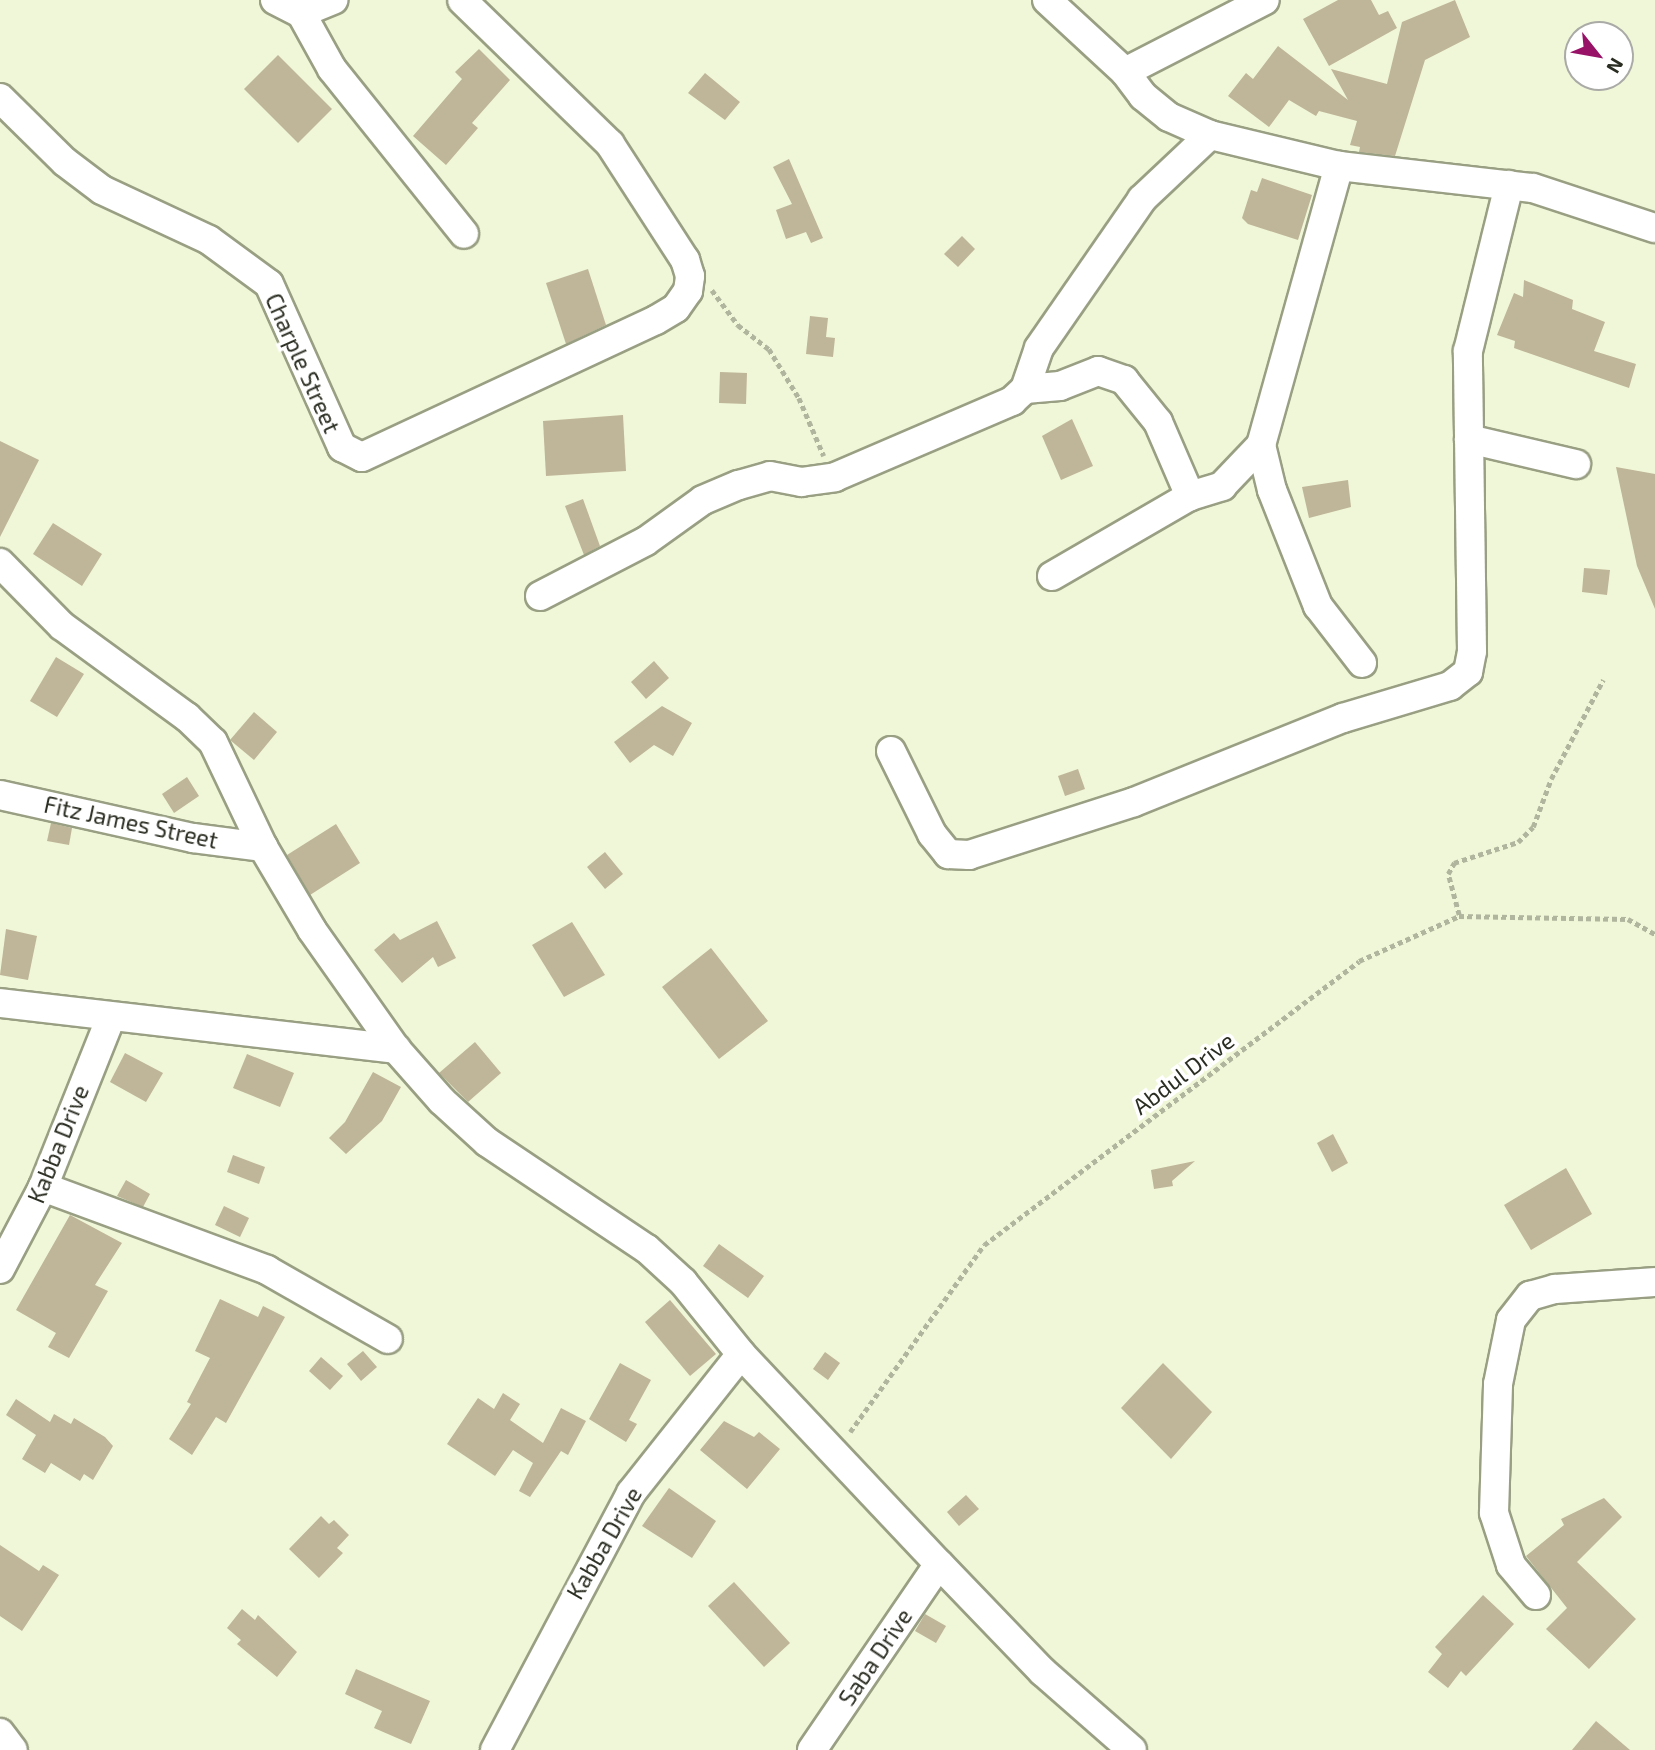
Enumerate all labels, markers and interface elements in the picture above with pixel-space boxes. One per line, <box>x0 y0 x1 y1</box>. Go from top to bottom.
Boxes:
north arrow <box>1564 21 1634 91</box>
text: N <box>1602 54 1629 78</box>
street label: Charple Street <box>260 289 346 437</box>
street label: Fitz James Street <box>41 790 221 854</box>
street label: Abdul Drive <box>1127 1026 1239 1120</box>
street label: Kabba Drive <box>22 1081 94 1207</box>
street label: Kabba Drive <box>561 1482 647 1604</box>
street label: Saba Drive <box>833 1603 917 1711</box>

